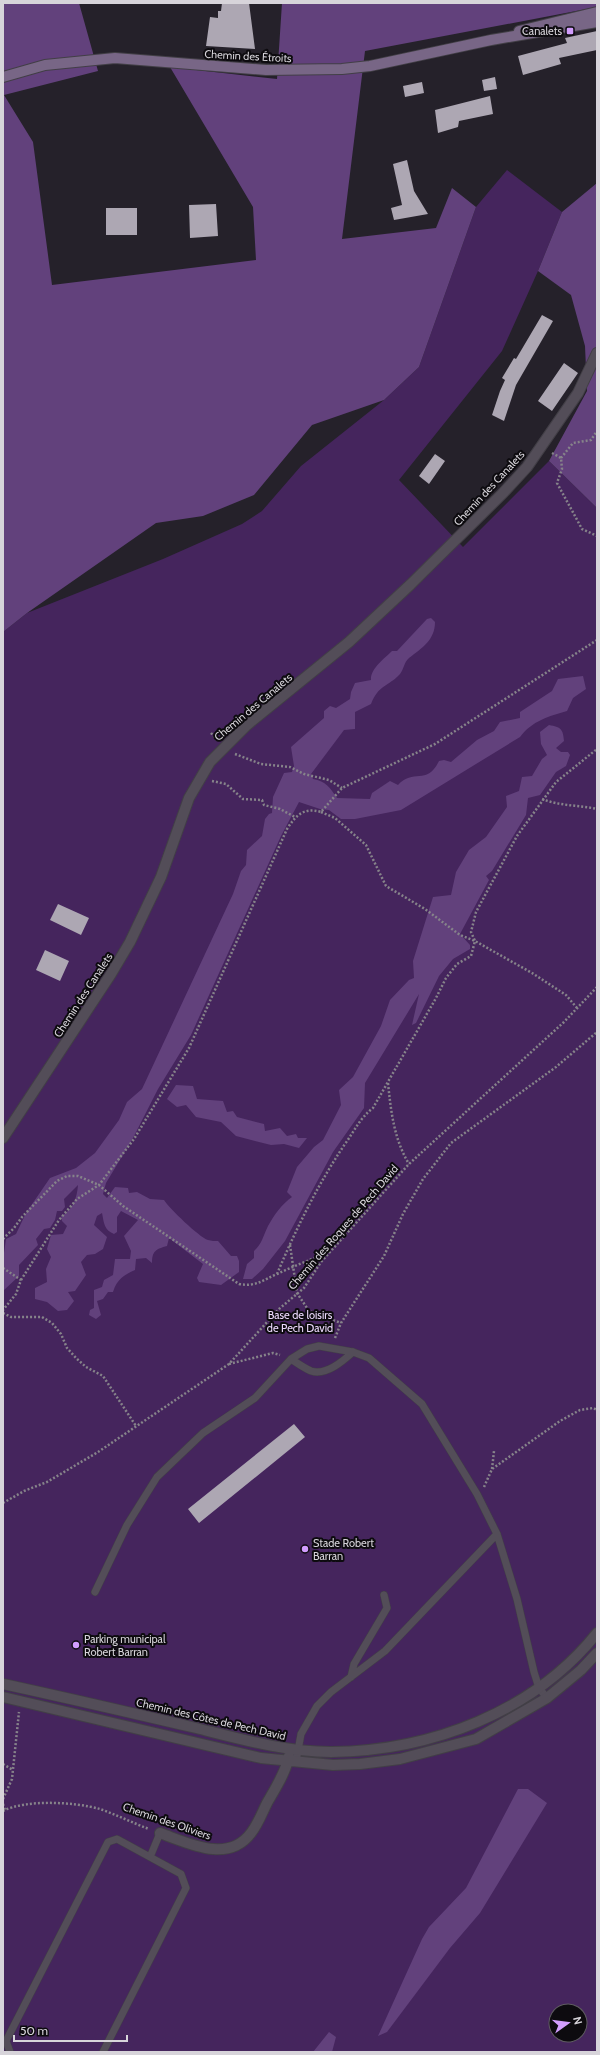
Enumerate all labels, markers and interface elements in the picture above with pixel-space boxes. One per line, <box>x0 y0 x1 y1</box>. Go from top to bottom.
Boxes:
place label: Canalets <box>522 24 562 38</box>
marker: Canalets <box>565 26 575 36</box>
street label: Chemin des Étroits <box>204 47 292 65</box>
street label: Chemin des Canalets <box>451 447 528 528</box>
street label: Chemin des Canalets <box>211 670 295 744</box>
street label: Chemin des Canalets <box>51 950 116 1040</box>
street label: Chemin des Roques de Pech David <box>285 1162 401 1292</box>
park label: Base de loisirs de Pech David <box>267 1308 333 1335</box>
place label: Stade Robert Barran <box>313 1536 374 1563</box>
marker: Stade Robert Barran <box>300 1544 310 1554</box>
place label: Parking municipal Robert Barran <box>84 1632 166 1659</box>
marker: Parking municipal Robert Barran <box>71 1640 81 1650</box>
street label: Chemin des Côtes de Pech David <box>135 1695 287 1743</box>
street label: Chemin des Oliviers <box>121 1799 213 1843</box>
north arrow <box>548 2003 588 2043</box>
text: N <box>570 2015 585 2026</box>
scale bar <box>14 2017 127 2043</box>
text: 50 m <box>20 2023 48 2038</box>

